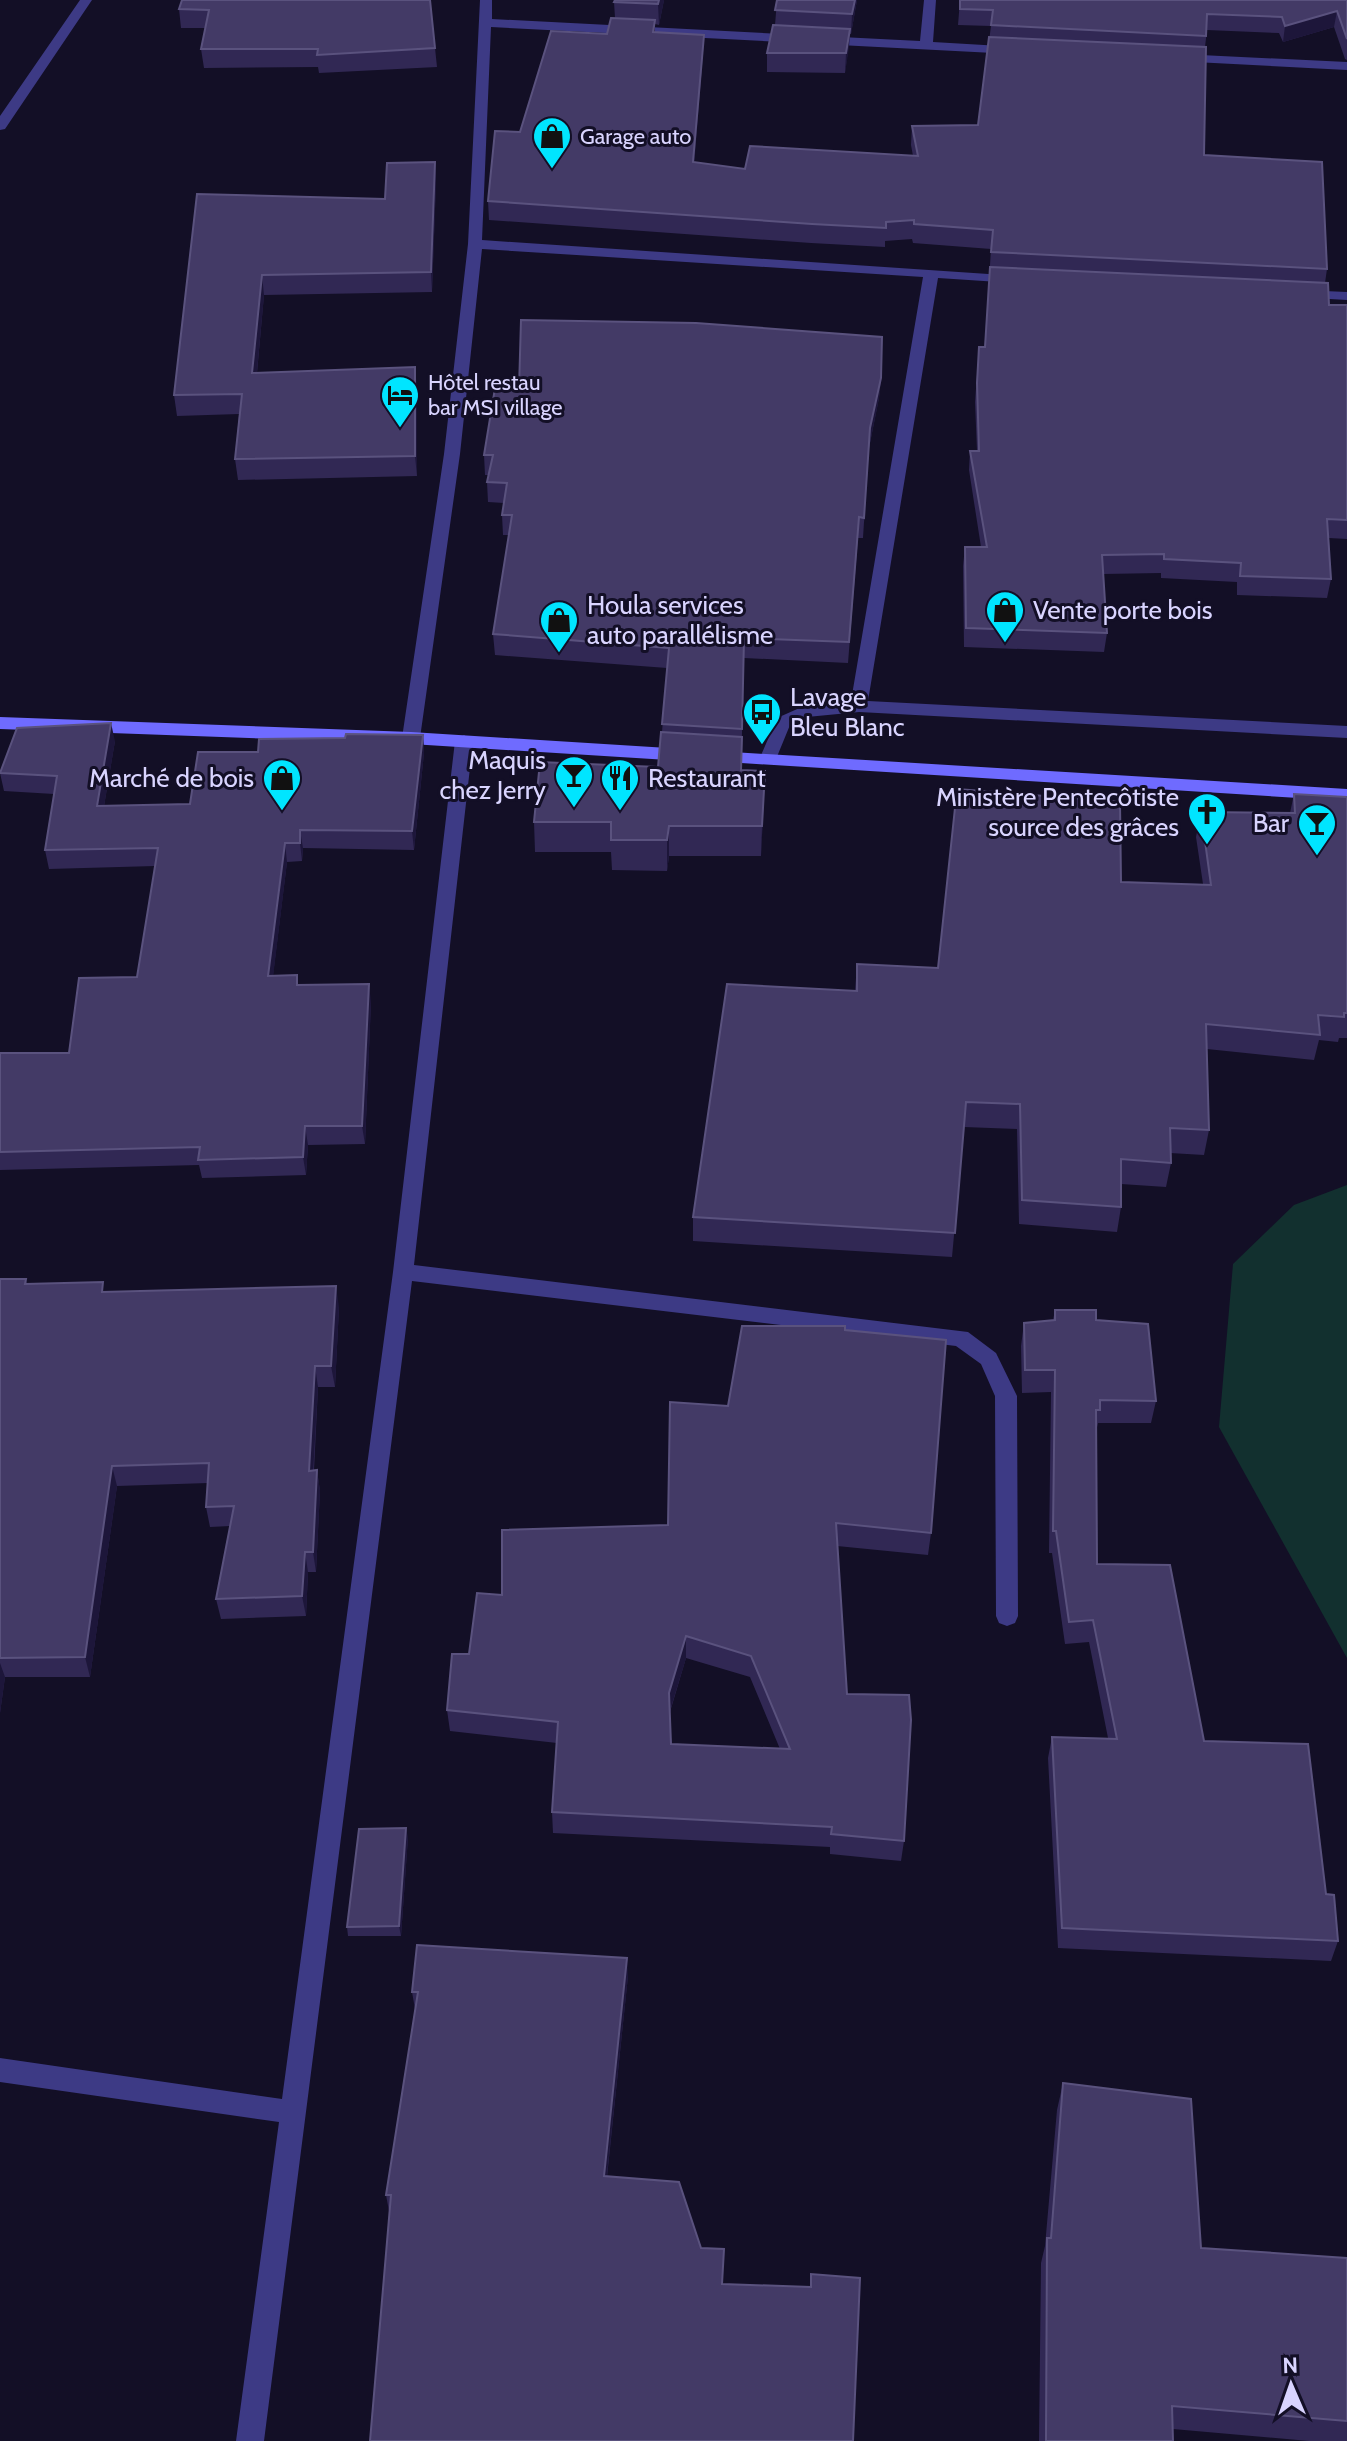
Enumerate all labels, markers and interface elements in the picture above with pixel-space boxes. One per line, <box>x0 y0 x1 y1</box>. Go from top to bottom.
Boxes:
shop icon: Garage auto <box>531 115 573 170</box>
place label: Garage auto <box>580 123 691 150</box>
place label: Hôtel restau bar MSI village <box>428 369 563 421</box>
hotel icon: Hôtel restau bar MSI village <box>379 374 421 429</box>
place label: Houla services auto parallélisme <box>587 589 773 651</box>
shop icon: Vente porte bois <box>984 589 1026 644</box>
place label: Vente porte bois <box>1033 594 1213 626</box>
shop icon: Houla services auto parallélisme <box>538 599 580 654</box>
place label: Lavage Bleu Blanc <box>790 681 905 743</box>
bus stop icon: Lavage Bleu Blanc <box>741 691 783 746</box>
place label: Maquis chez Jerry <box>440 744 546 806</box>
bar icon: Maquis chez Jerry <box>553 754 595 809</box>
shop icon: Marché de bois <box>261 757 303 812</box>
restaurant icon: Restaurant <box>599 757 641 812</box>
place label: Marché de bois <box>89 762 254 794</box>
place label: Restaurant <box>648 762 766 794</box>
place label: Ministère Pentecôtiste source des grâces <box>936 781 1179 843</box>
church icon: Ministère Pentecôtiste source des grâces <box>1186 791 1228 846</box>
bar icon: Bar <box>1296 802 1338 857</box>
place label: Bar <box>1253 807 1290 839</box>
north arrow <box>1251 2345 1331 2425</box>
text: N <box>1282 2352 1299 2379</box>

